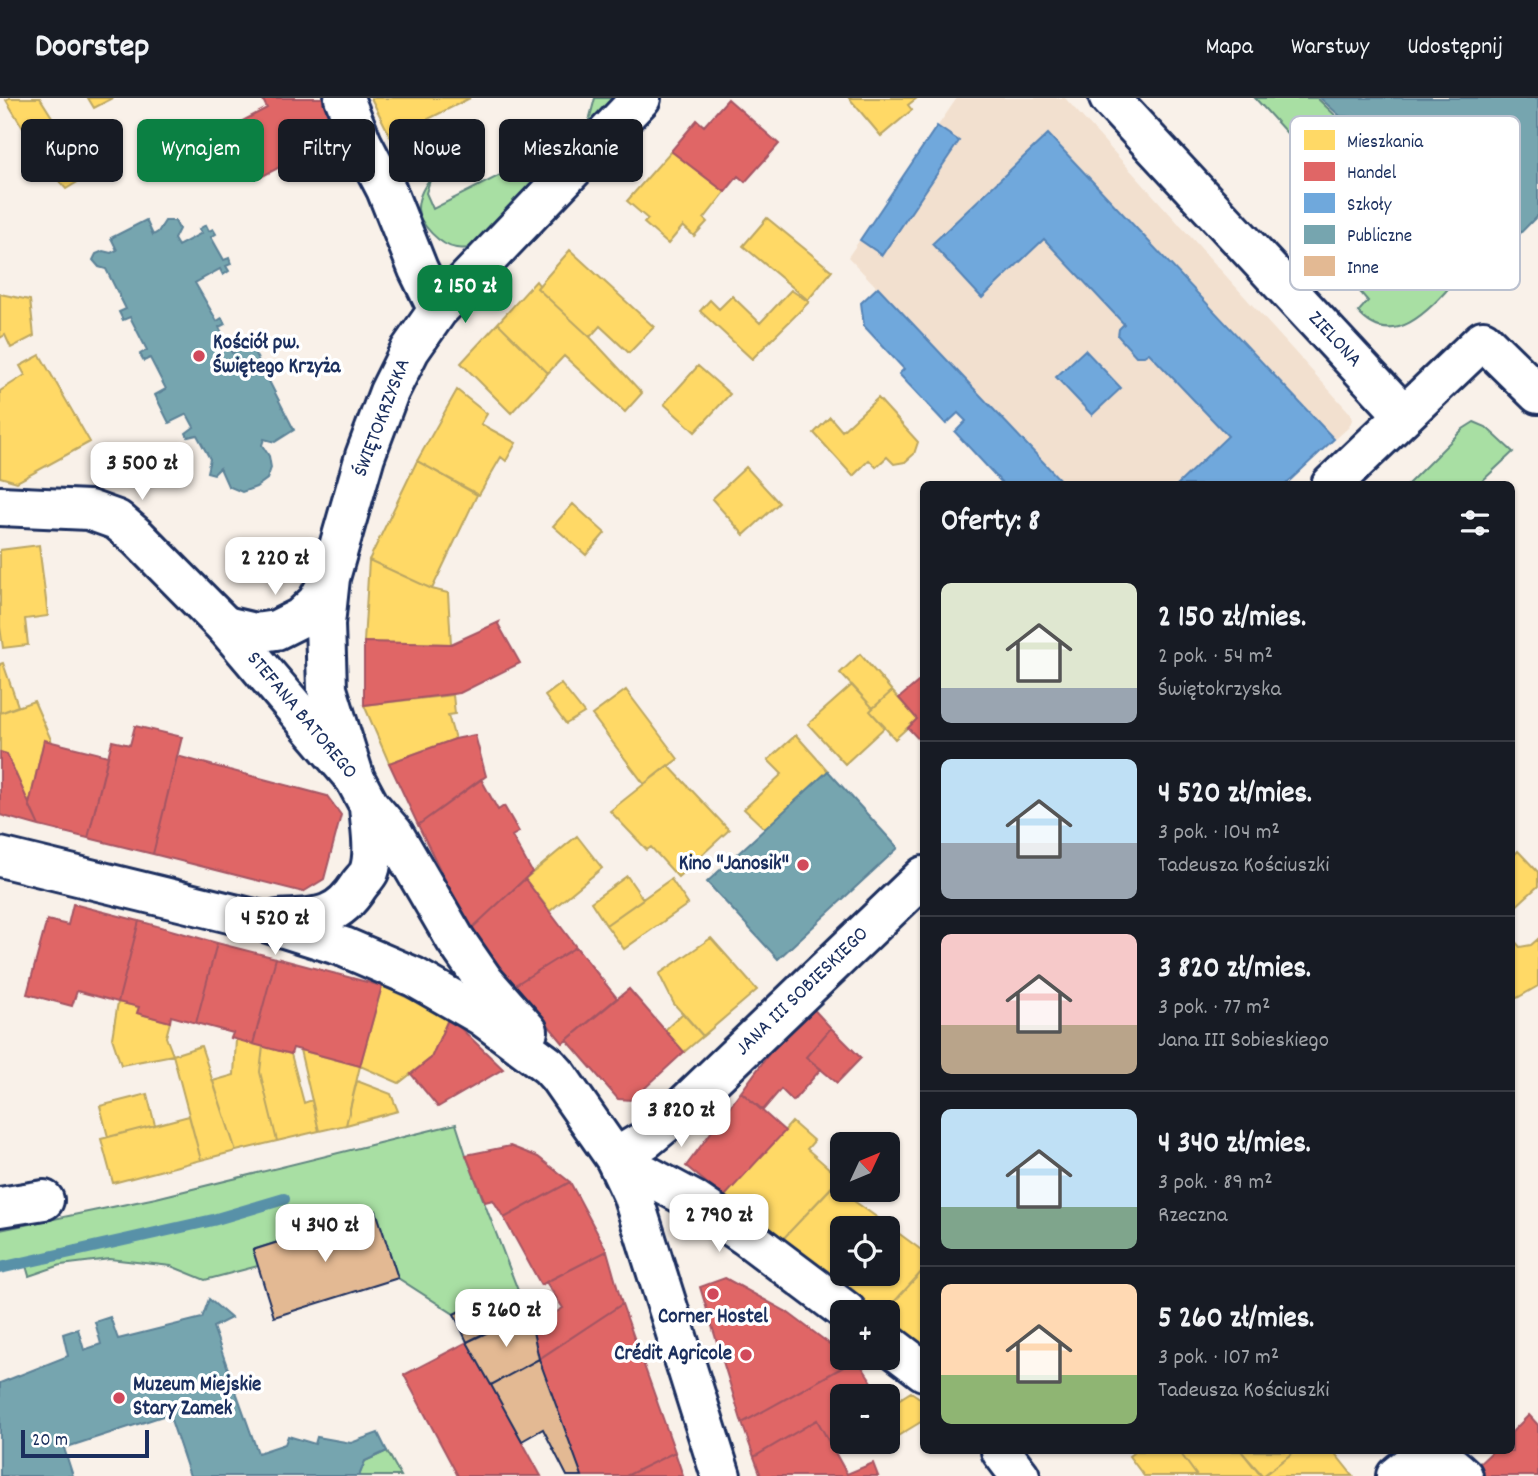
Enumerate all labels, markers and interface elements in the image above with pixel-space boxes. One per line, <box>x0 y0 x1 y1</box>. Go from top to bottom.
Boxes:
text: Doorstep <box>35 25 149 72</box>
text: Mapa <box>1205 31 1253 65</box>
text: Warstwy <box>1291 31 1369 65</box>
text: Udostępnij <box>1407 31 1503 65</box>
legend <box>1290 116 1520 290</box>
chip: Kupno <box>21 119 123 182</box>
chip: Wynajem <box>137 119 264 182</box>
chip: Filtry <box>278 119 375 182</box>
chip: Nowe <box>389 119 485 182</box>
chip: Mieszkanie <box>499 119 643 182</box>
text: Mieszkania <box>1347 130 1424 157</box>
text: Handel <box>1347 161 1397 188</box>
text: Szkoły <box>1347 193 1392 220</box>
text: Publiczne <box>1347 224 1412 251</box>
text: Inne <box>1347 256 1379 283</box>
pin: 2 150 zł <box>393 266 537 325</box>
text: 2 150 zł <box>433 271 497 304</box>
street label: ZIELONA <box>1300 305 1368 375</box>
place label: Kościół pw. Świętego Krzyża <box>213 329 342 383</box>
marker: Kościół pw. Świętego Krzyża <box>191 348 207 364</box>
street label: ŚWIĘTOKRZYSKA <box>347 355 419 481</box>
pin: 3 500 zł <box>70 442 214 502</box>
text: 3 500 zł <box>106 448 178 481</box>
text: Oferty: 8 <box>941 502 1040 545</box>
icon: filters <box>1456 504 1494 542</box>
pin: 2 220 zł <box>203 538 347 597</box>
text: 2 220 zł <box>241 543 309 576</box>
text: 2 150 zł/mies. <box>1158 598 1306 641</box>
icon: home <box>997 611 1081 695</box>
text: 2 pok. · 54 m² <box>1158 641 1273 674</box>
street label: STEFANA BATOREGO <box>238 645 364 787</box>
text: Świętokrzyska <box>1158 674 1281 707</box>
text: 4 520 zł/mies. <box>1158 774 1312 817</box>
icon: home <box>997 787 1081 871</box>
text: 3 pok. · 104 m² <box>1158 817 1280 850</box>
place label: Kino "Janosik" <box>679 850 789 880</box>
text: Tadeusza Kościuszki <box>1158 850 1330 883</box>
marker: Kino "Janosik" <box>795 857 811 873</box>
pin: 4 520 zł <box>203 898 347 957</box>
text: 4 520 zł <box>241 903 309 936</box>
street label: JANA III SOBIESKIEGO <box>730 920 876 1064</box>
text: 3 820 zł/mies. <box>1158 949 1311 992</box>
icon: home <box>997 962 1081 1046</box>
text: 3 pok. · 77 m² <box>1158 992 1270 1025</box>
text: Jana III Sobieskiego <box>1158 1025 1329 1058</box>
pin: 3 820 zł <box>609 1090 753 1149</box>
text: 3 820 zł <box>647 1095 715 1128</box>
text: 4 340 zł/mies. <box>1158 1124 1311 1167</box>
north arrow <box>830 1132 900 1202</box>
map controls <box>830 1132 900 1454</box>
icon: home <box>997 1137 1081 1221</box>
text: 3 pok. · 89 m² <box>1158 1167 1273 1200</box>
pin: 2 790 zł <box>647 1194 791 1254</box>
text: 2 790 zł <box>685 1200 753 1233</box>
text: Rzeczna <box>1158 1200 1227 1233</box>
pin: 4 340 zł <box>253 1204 397 1264</box>
text: 4 340 zł <box>292 1210 358 1243</box>
button: locate <box>830 1216 900 1286</box>
marker: Corner Hostel <box>705 1286 721 1302</box>
pin: 5 260 zł <box>434 1290 578 1349</box>
text: 5 260 zł <box>471 1295 541 1328</box>
text: 5 260 zł/mies. <box>1158 1299 1314 1342</box>
button: + <box>830 1300 900 1370</box>
place label: Corner Hostel <box>658 1303 769 1333</box>
icon: home <box>997 1312 1081 1396</box>
place label: Crédit Agricole <box>614 1340 732 1370</box>
text: 3 pok. · 107 m² <box>1158 1342 1279 1375</box>
marker: Crédit Agricole <box>738 1347 754 1363</box>
place label: Muzeum Miejskie Stary Zamek <box>133 1371 261 1425</box>
text: Tadeusza Kościuszki <box>1158 1375 1330 1408</box>
button: − <box>830 1384 900 1454</box>
marker: Muzeum Miejskie Stary Zamek <box>111 1390 127 1406</box>
scale bar <box>21 1427 149 1459</box>
text: 20 m <box>32 1428 68 1455</box>

